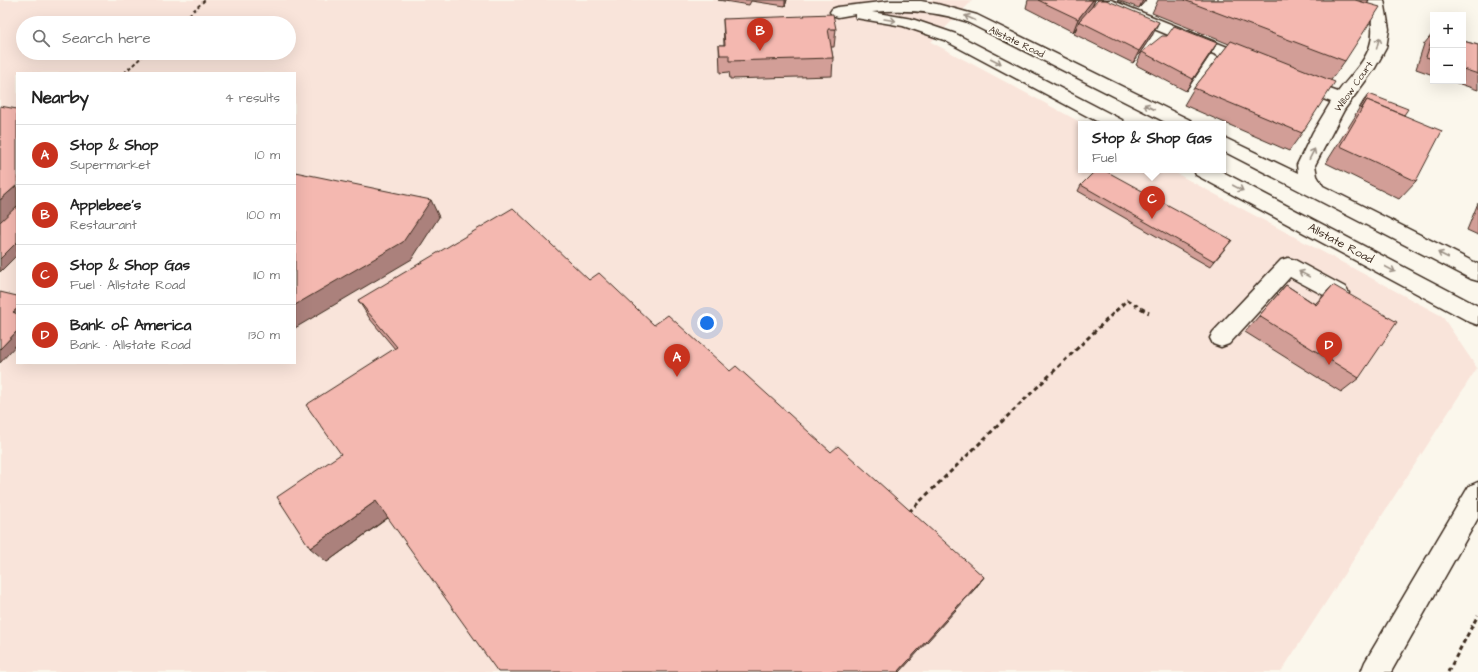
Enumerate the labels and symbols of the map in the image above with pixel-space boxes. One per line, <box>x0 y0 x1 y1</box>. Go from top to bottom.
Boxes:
one-way arrow <box>964 14 976 21</box>
one-way arrow <box>884 16 897 24</box>
pin: B <box>747 18 773 51</box>
street label: Allstate Road <box>986 22 1047 61</box>
one-way arrow <box>1375 37 1382 50</box>
one-way arrow <box>990 58 1002 65</box>
street label: Willow Court <box>1331 58 1377 115</box>
one-way arrow <box>1143 102 1155 110</box>
one-way arrow <box>1309 148 1316 160</box>
one-way arrow <box>1231 185 1243 193</box>
pin: C <box>1139 186 1165 219</box>
street label: Allstate Road <box>1305 219 1377 268</box>
one-way arrow <box>1438 251 1450 258</box>
one-way arrow <box>1383 266 1395 273</box>
one-way arrow <box>1298 270 1310 278</box>
your location <box>697 313 717 333</box>
pin: D <box>1316 332 1342 365</box>
pin: A <box>664 344 690 377</box>

